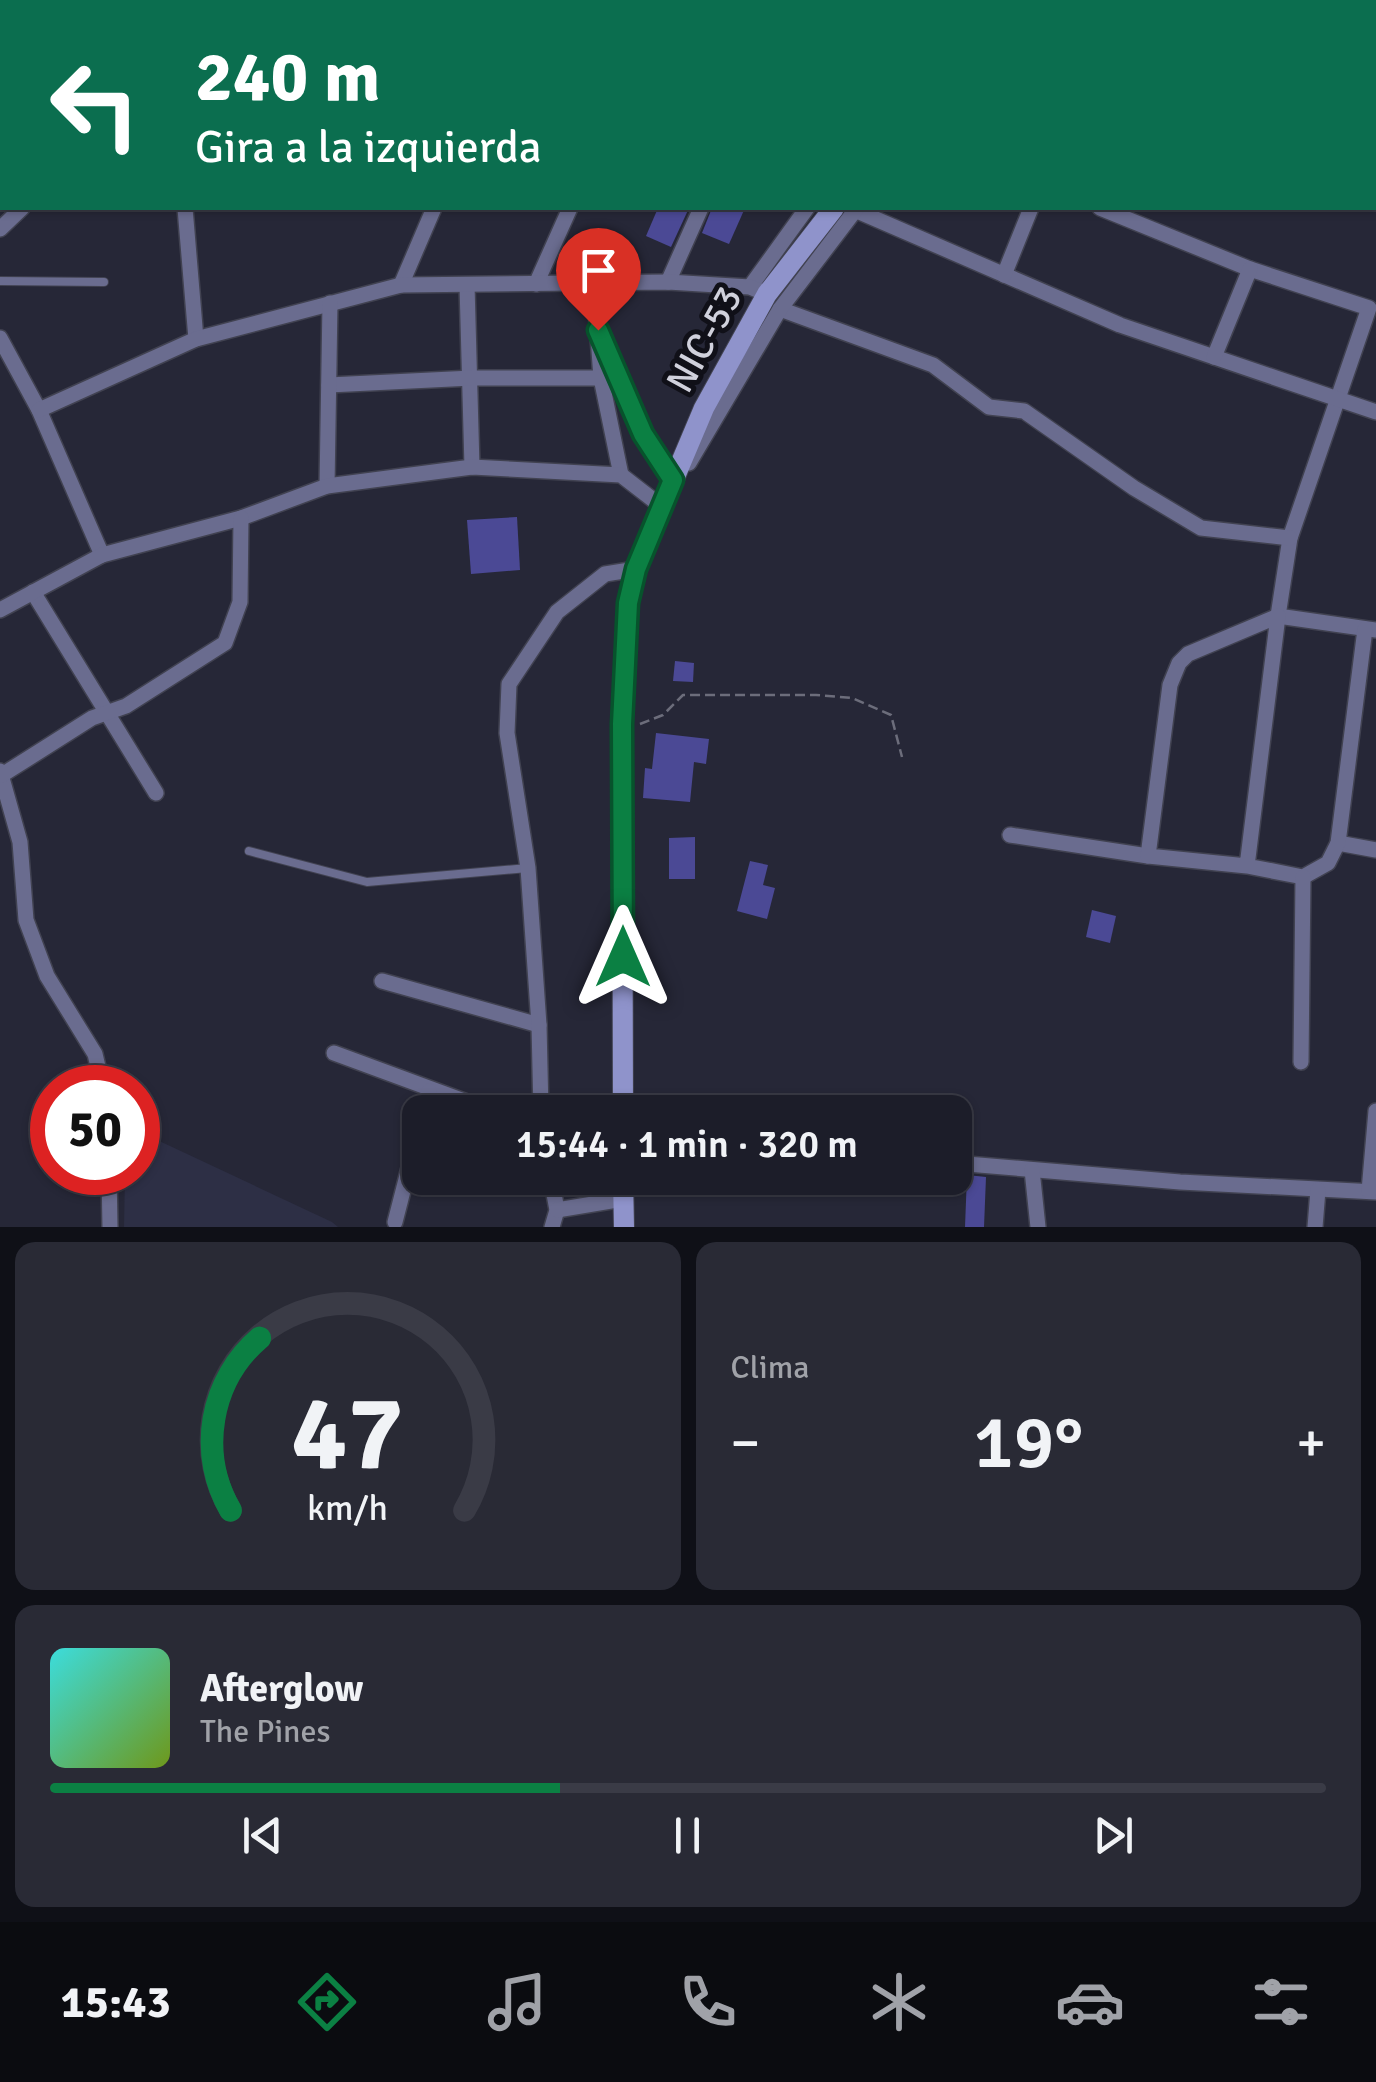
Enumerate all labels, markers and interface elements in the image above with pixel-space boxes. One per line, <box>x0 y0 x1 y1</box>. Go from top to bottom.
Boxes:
text: 240 m <box>195 34 380 120</box>
icon: left <box>30 40 160 170</box>
text: Gira a la izquierda <box>195 120 542 175</box>
pin <box>556 228 641 331</box>
icon: arrive <box>571 243 626 298</box>
street label: NIC-53 <box>656 278 753 401</box>
position arrow <box>571 905 675 1009</box>
speed limit sign: 50 <box>30 1065 160 1195</box>
text: 15:44 · 1 min · 320 m <box>516 1121 858 1168</box>
text: Clima <box>731 1348 809 1387</box>
text: 47 <box>292 1370 404 1498</box>
text: 19° <box>973 1396 1083 1489</box>
text: − <box>731 1409 760 1477</box>
text: + <box>1296 1409 1326 1477</box>
text: km/h <box>307 1486 388 1530</box>
text: Afterglow <box>200 1665 363 1712</box>
text: The Pines <box>200 1712 331 1751</box>
icon: previous <box>235 1808 290 1863</box>
icon: pause <box>660 1808 715 1863</box>
icon: next <box>1086 1808 1141 1863</box>
icon: directions <box>292 1967 362 2037</box>
icon: music <box>482 1967 552 2037</box>
icon: phone <box>673 1967 743 2037</box>
icon: climate <box>864 1967 934 2037</box>
icon: car <box>1055 1967 1125 2037</box>
icon: filters <box>1246 1967 1316 2037</box>
text: 15:43 <box>60 1975 171 2030</box>

